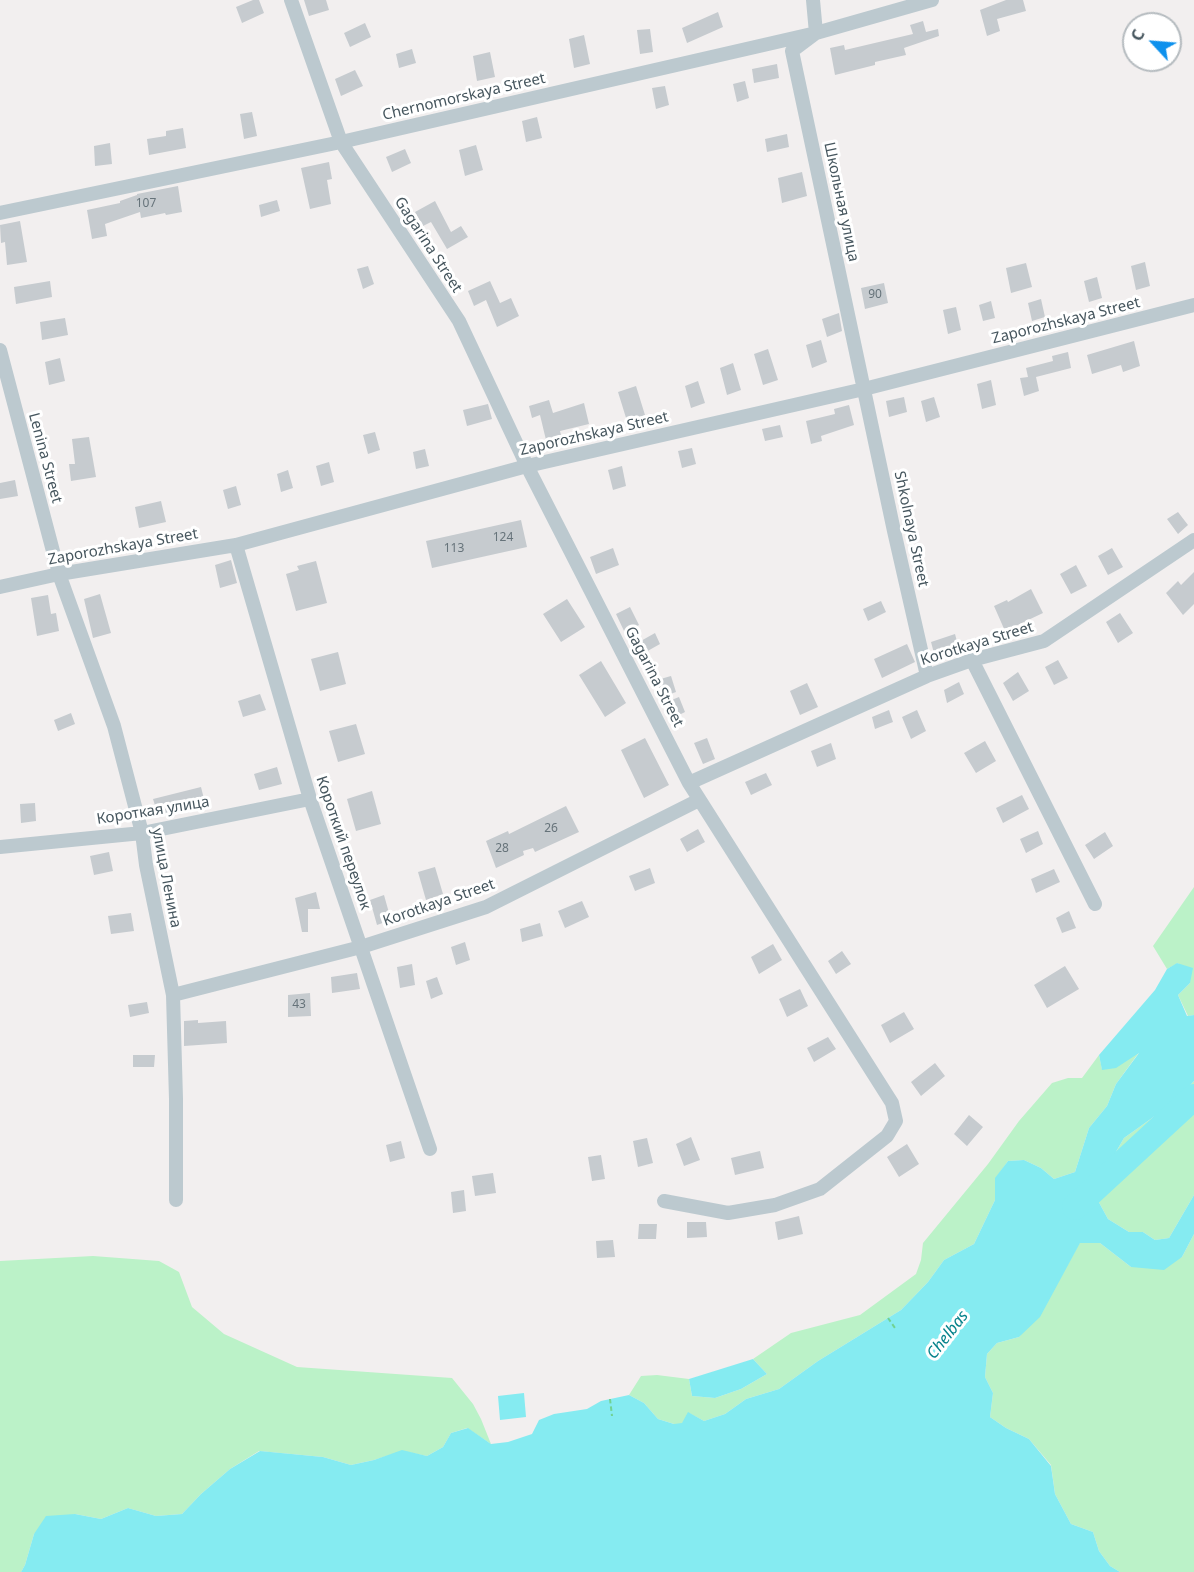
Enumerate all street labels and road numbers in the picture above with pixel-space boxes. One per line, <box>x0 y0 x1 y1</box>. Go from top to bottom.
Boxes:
street label: Chernomorskaya Street <box>381 70 547 124</box>
street label: Школьная улица <box>820 141 862 263</box>
street label: Gagarina Street <box>390 194 466 296</box>
street label: Zaporozhskaya Street <box>990 294 1142 348</box>
street label: Zaporozhskaya Street <box>518 408 670 460</box>
street label: Lenina Street <box>24 411 66 505</box>
street label: Shkolnaya Street <box>890 469 932 589</box>
street label: Zaporozhskaya Street <box>47 525 199 569</box>
street label: Korotkaya Street <box>918 618 1036 670</box>
street label: Gagarina Street <box>621 624 687 730</box>
street label: Короткий переулок <box>312 774 374 912</box>
street label: Короткая улица <box>95 793 211 829</box>
street label: улица Ленина <box>148 827 184 929</box>
street label: Korotkaya Street <box>381 875 497 931</box>

